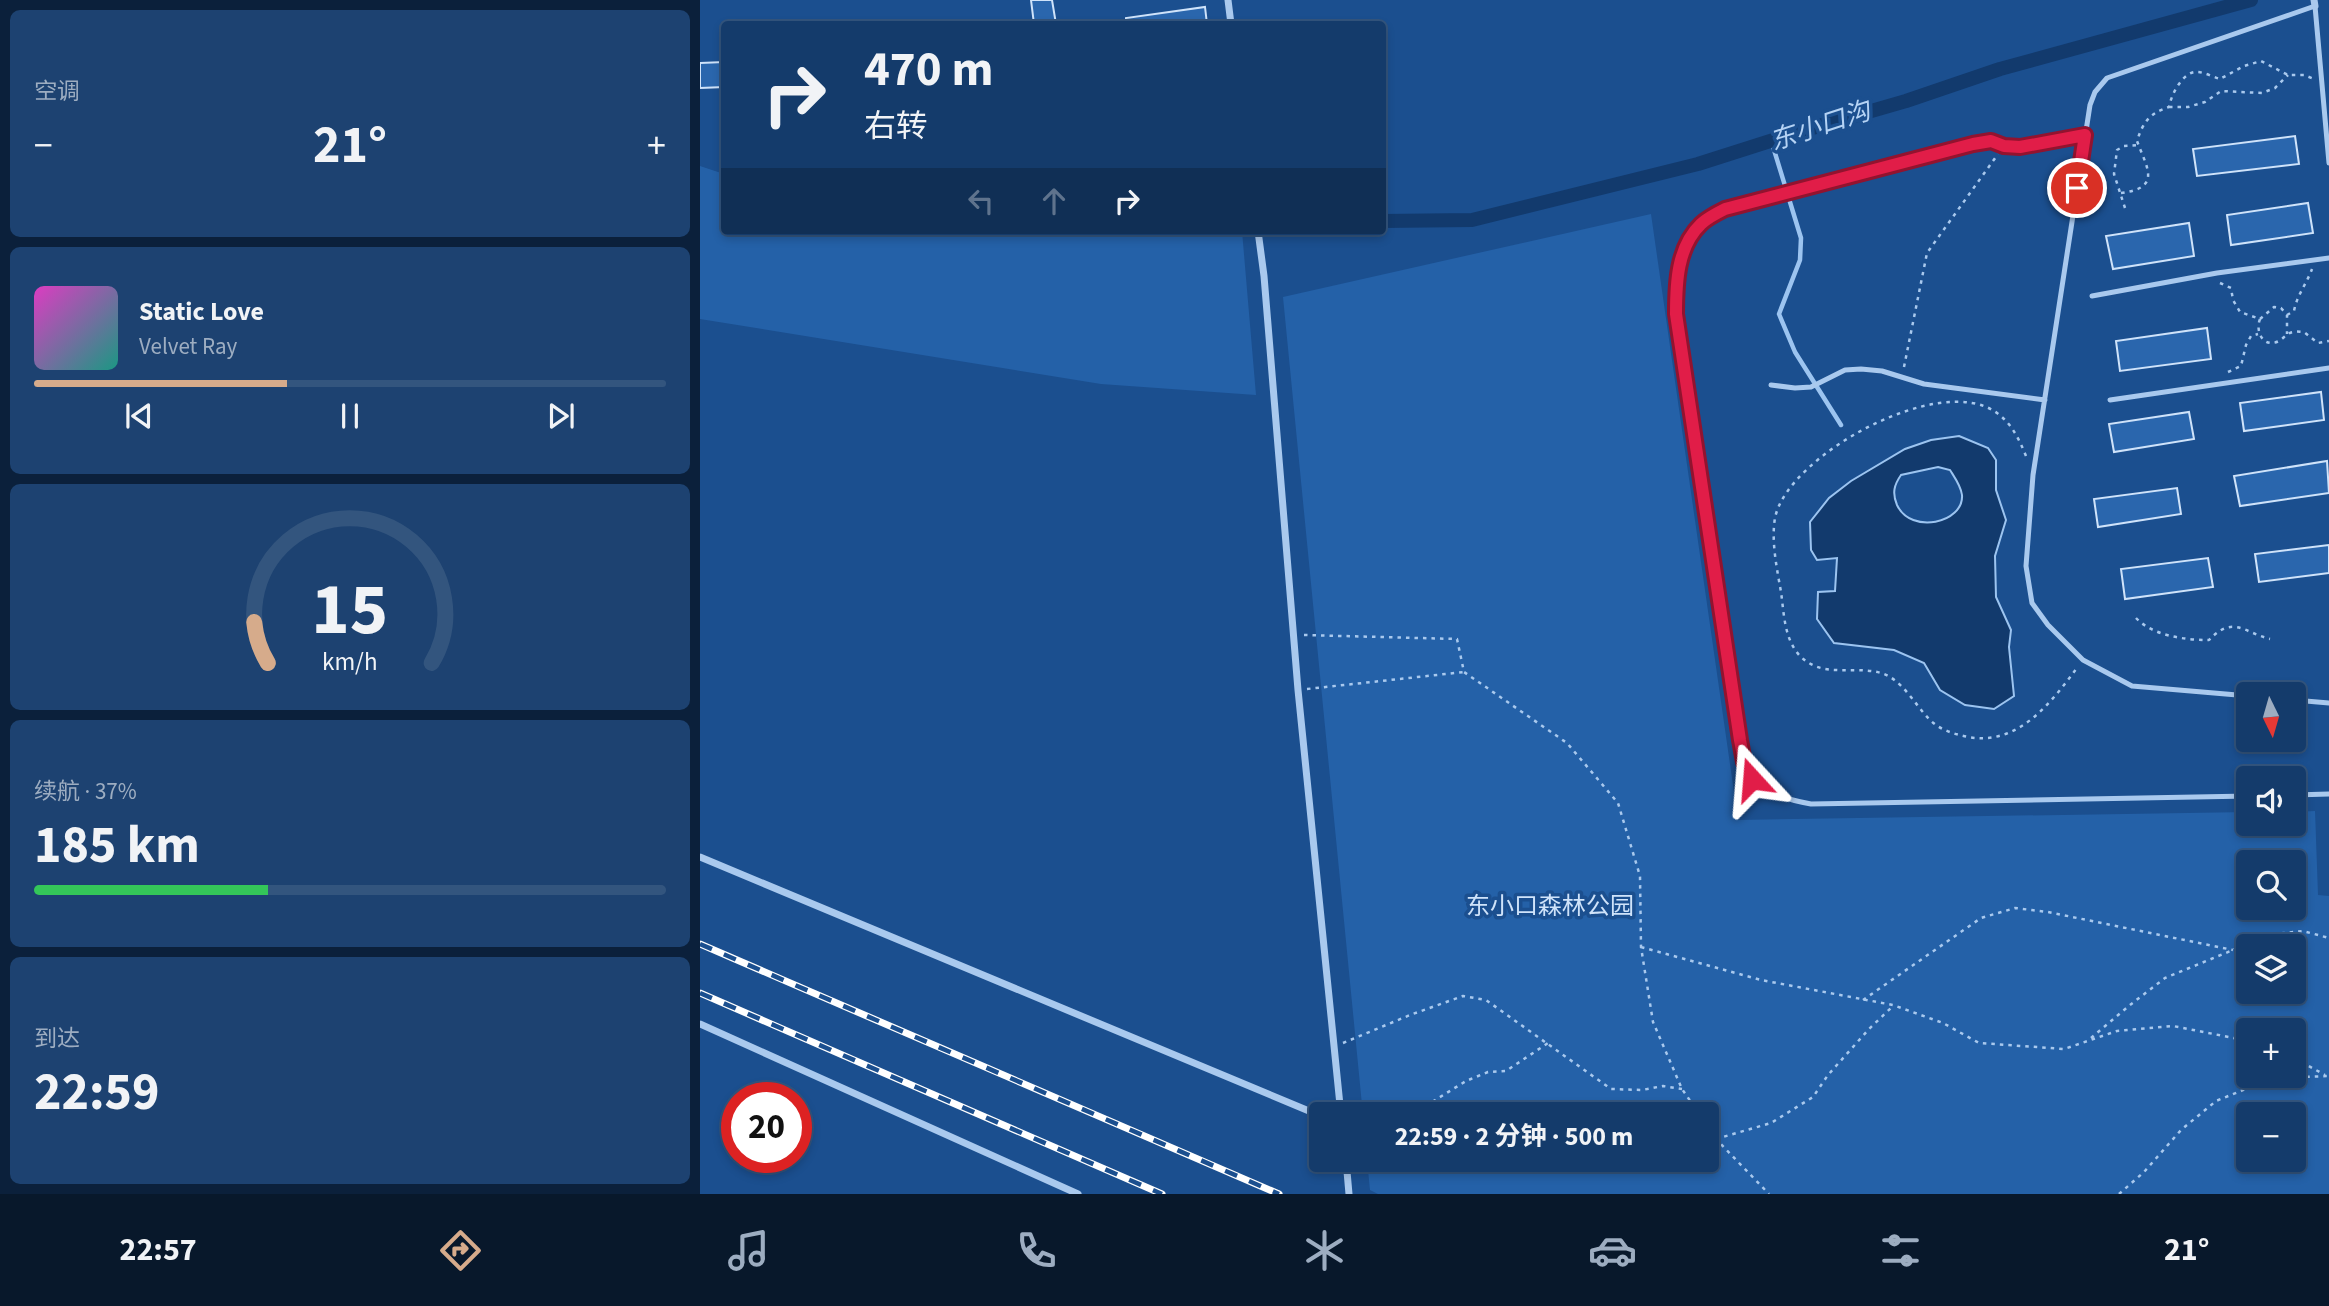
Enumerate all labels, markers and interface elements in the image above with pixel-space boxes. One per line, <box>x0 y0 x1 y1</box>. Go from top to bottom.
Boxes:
text: 470 m <box>864 35 993 105</box>
icon: right <box>749 49 840 140</box>
text: 空调 <box>34 75 80 108</box>
water label: 东小口沟 <box>1765 91 1878 160</box>
text: 右转 <box>864 104 928 150</box>
text: 21° <box>313 109 387 183</box>
text: − <box>34 119 53 173</box>
text: + <box>647 119 666 173</box>
pin <box>2047 158 2107 218</box>
icon: arrive <box>2058 169 2096 207</box>
icon: left <box>962 182 1000 220</box>
icon: ahead <box>1035 182 1073 220</box>
icon: right <box>1108 182 1146 220</box>
text: Static Love <box>139 293 264 330</box>
text: Velvet Ray <box>139 330 237 363</box>
icon: previous <box>120 397 158 435</box>
icon: pause <box>331 397 369 435</box>
icon: next <box>542 397 580 435</box>
text: 15 <box>312 558 388 662</box>
text: km/h <box>322 644 378 680</box>
north arrow <box>2236 682 2306 752</box>
map controls <box>2236 682 2306 1172</box>
position arrow <box>1715 742 1789 816</box>
button: sound <box>2236 766 2306 836</box>
text: 续航 · 37% <box>34 775 137 808</box>
text: 185 km <box>34 809 200 883</box>
button: search <box>2236 850 2306 920</box>
park label: 东小口森林公园 <box>1466 889 1634 924</box>
button: layers <box>2236 934 2306 1004</box>
button: + <box>2236 1018 2306 1088</box>
text: 到达 <box>34 1022 80 1055</box>
text: 22:59 <box>34 1056 159 1130</box>
speed limit sign: 20 <box>721 1082 812 1173</box>
button: − <box>2236 1102 2306 1172</box>
text: 22:59 · 2 分钟 · 500 m <box>1395 1118 1633 1155</box>
icon: directions <box>436 1226 485 1275</box>
icon: music <box>724 1226 773 1275</box>
icon: phone <box>1012 1226 1061 1275</box>
icon: climate <box>1300 1226 1349 1275</box>
icon: car <box>1588 1226 1637 1275</box>
icon: filters <box>1876 1226 1925 1275</box>
text: 22:57 <box>120 1227 197 1273</box>
text: 21° <box>2164 1227 2209 1273</box>

